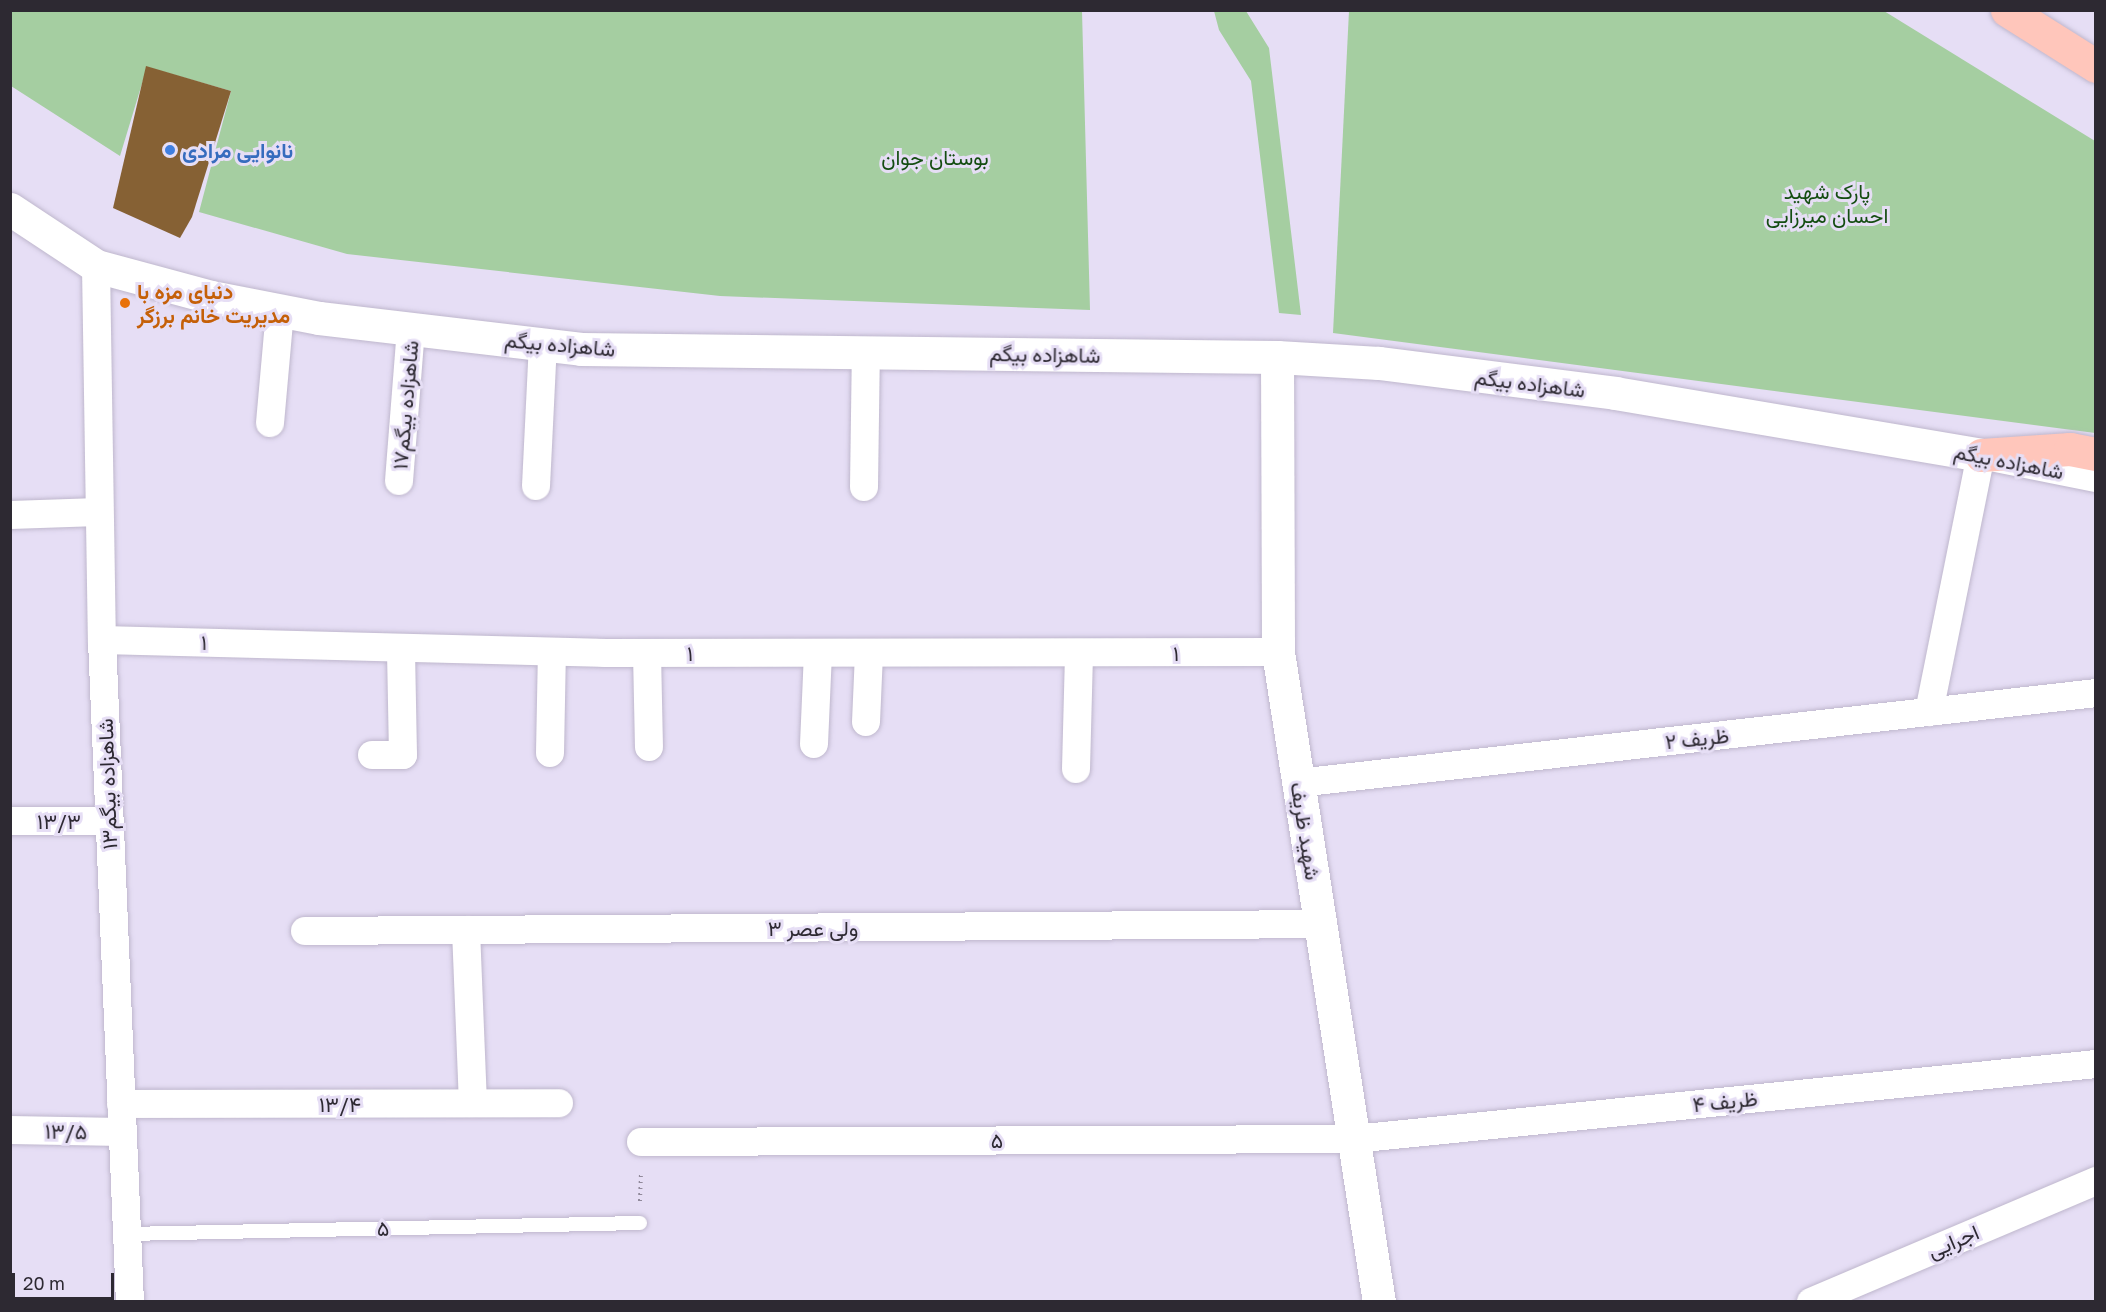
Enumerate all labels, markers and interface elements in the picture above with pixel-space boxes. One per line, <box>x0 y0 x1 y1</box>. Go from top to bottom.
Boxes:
place label: نانوایی مرادی <box>182 137 293 163</box>
marker: نانوایی مرادی <box>163 143 177 157</box>
park label: بوستان جوان <box>881 144 989 170</box>
park label: پارک شهید احسان میرزایی <box>1766 178 1888 228</box>
place label: دنیای مزه با مدیریت خانم برزگر <box>137 278 290 328</box>
marker: دنیای مزه با مدیریت خانم برزگر <box>118 296 132 310</box>
street label: شاهزاده بیگم <box>504 327 616 361</box>
street label: شاهزاده بیگم۱۷ <box>387 339 423 471</box>
street label: شاهزاده بیگم <box>989 340 1101 368</box>
street label: شاهزاده بیگم <box>1473 364 1587 402</box>
street label: شاهزاده بیگم <box>1952 438 2066 484</box>
street label: ۱ <box>201 629 207 655</box>
street label: ۱ <box>687 640 693 666</box>
street label: ۱ <box>1173 640 1179 666</box>
street label: شاهزاده بیگم۱۳ <box>92 718 122 850</box>
street label: ظریف ۲ <box>1664 722 1730 754</box>
street label: شهید ظریف <box>1286 780 1326 882</box>
street label: ۱۳/۳ <box>37 808 81 834</box>
street label: ولی عصر ۳ <box>768 915 858 941</box>
street label: ظریف ۴ <box>1691 1085 1759 1117</box>
street label: ۱۳/۴ <box>319 1091 361 1117</box>
street label: ۱۳/۵ <box>45 1118 87 1144</box>
street label: ۵ <box>991 1127 1003 1153</box>
street label: ۵ <box>377 1215 389 1241</box>
street label: اجرایی <box>1923 1219 1983 1263</box>
scale bar <box>15 1261 117 1299</box>
text: 20 m <box>23 1272 65 1294</box>

